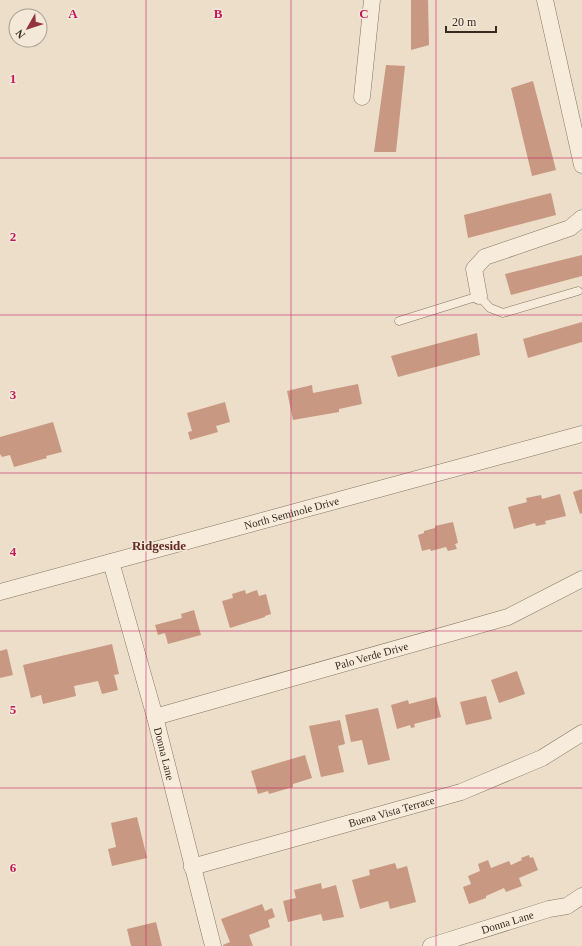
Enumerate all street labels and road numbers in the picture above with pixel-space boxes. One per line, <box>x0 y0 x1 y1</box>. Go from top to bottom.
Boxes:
street label: North Seminole Drive <box>243 494 340 531</box>
street label: Palo Verde Drive <box>333 640 410 672</box>
street label: Donna Lane <box>152 726 177 782</box>
street label: Buena Vista Terrace <box>347 794 436 829</box>
street label: Donna Lane <box>480 908 535 936</box>

